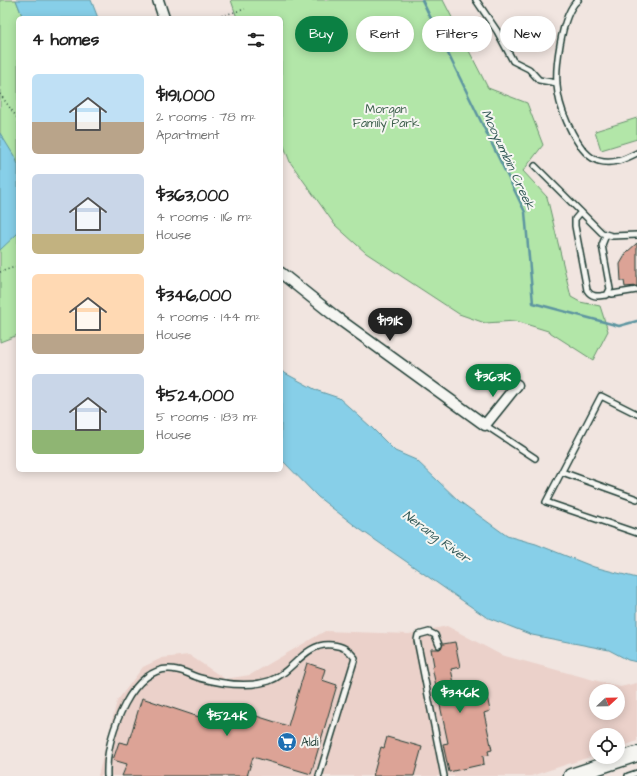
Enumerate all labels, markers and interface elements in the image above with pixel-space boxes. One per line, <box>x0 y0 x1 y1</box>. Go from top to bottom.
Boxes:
chip: Buy <box>295 16 348 52</box>
chip: Rent <box>356 16 414 52</box>
chip: Filters <box>422 16 492 52</box>
chip: New <box>500 16 556 52</box>
text: 4 homes <box>32 28 99 52</box>
icon: filters <box>245 29 267 51</box>
text: $191,000 <box>156 84 215 108</box>
icon: home <box>64 90 112 138</box>
park label: Morgan Family Park <box>353 101 420 133</box>
water label: Mooyumbin Creek <box>476 106 540 214</box>
text: 2 rooms · 78 m² <box>156 108 256 126</box>
text: Apartment <box>156 126 220 144</box>
text: $363,000 <box>156 184 229 208</box>
icon: home <box>64 190 112 238</box>
text: 4 rooms · 116 m² <box>156 208 252 226</box>
text: House <box>156 226 191 244</box>
text: $346,000 <box>156 284 232 308</box>
icon: home <box>64 290 112 338</box>
text: 4 rooms · 144 m² <box>156 308 260 326</box>
pin: $191K <box>362 308 418 342</box>
text: $191K <box>377 312 403 330</box>
text: House <box>156 326 191 344</box>
pin: $363K <box>465 364 521 398</box>
text: $363K <box>475 368 511 386</box>
text: $524,000 <box>156 384 234 408</box>
icon: home <box>64 390 112 438</box>
text: 5 rooms · 183 m² <box>156 408 258 426</box>
text: House <box>156 426 191 444</box>
water label: Nerang River <box>398 506 475 569</box>
pin: $346K <box>432 680 488 714</box>
text: $346K <box>441 684 479 702</box>
north arrow <box>589 684 625 720</box>
map controls <box>589 684 625 764</box>
pin: $524K <box>199 703 255 737</box>
text: $524K <box>207 707 247 725</box>
button: locate <box>589 728 625 764</box>
supermarket icon: Aldi <box>276 731 298 753</box>
place label: Aldi <box>301 734 319 751</box>

